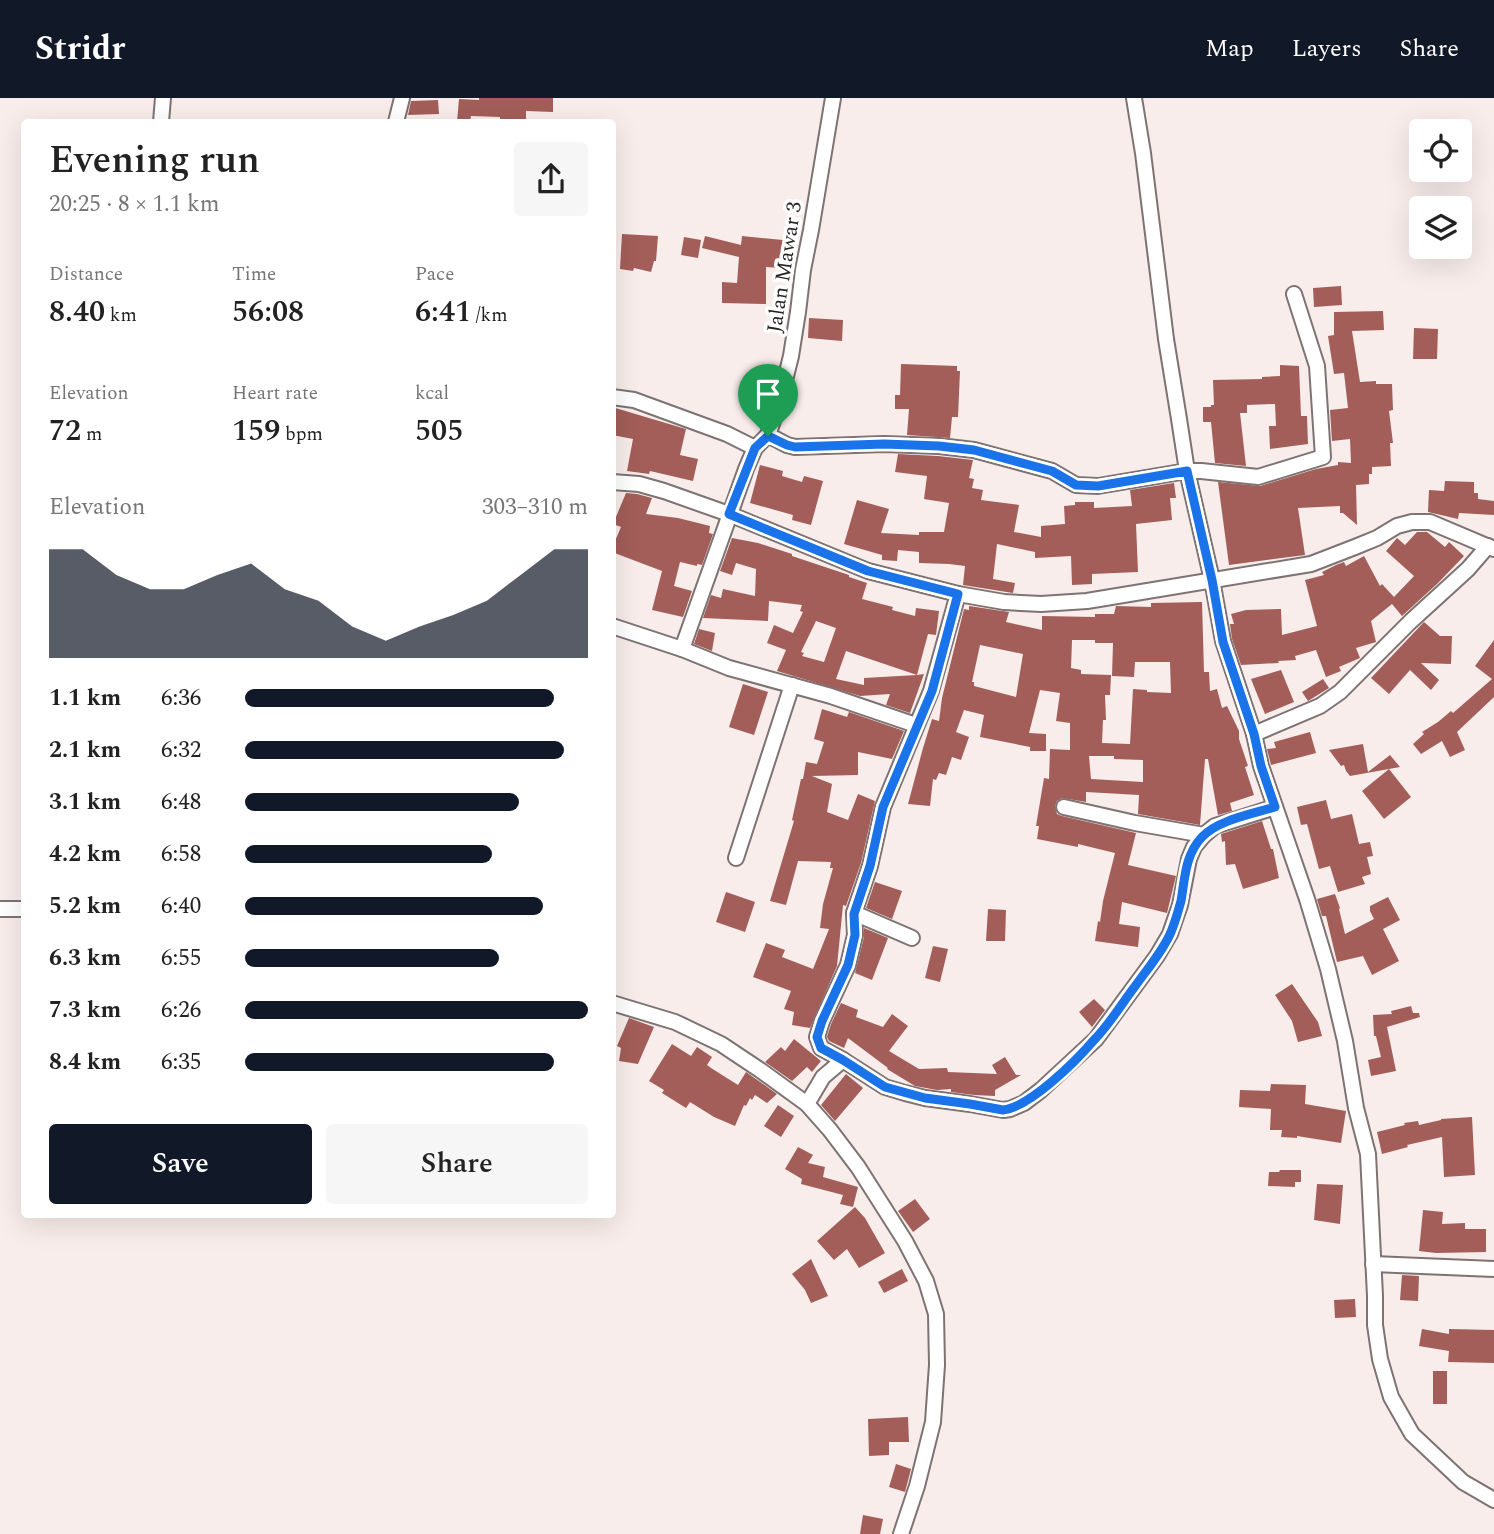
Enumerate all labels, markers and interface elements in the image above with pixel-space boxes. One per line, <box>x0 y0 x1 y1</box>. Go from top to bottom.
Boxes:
text: Stridr <box>35 24 125 74</box>
text: Map <box>1205 31 1254 67</box>
text: Layers <box>1292 31 1362 67</box>
text: Share <box>1400 31 1459 67</box>
map controls <box>1409 119 1472 259</box>
button: locate <box>1409 119 1472 182</box>
text: Evening run <box>49 132 260 190</box>
button: share <box>514 142 588 216</box>
text: 20:25 · 8 × 1.1 km <box>49 187 220 222</box>
button: layers <box>1409 196 1472 259</box>
street label: Jalan Mawar 3 <box>759 199 811 335</box>
text: Distance <box>49 260 123 289</box>
text: Time <box>232 260 276 289</box>
text: Pace <box>415 260 454 289</box>
text: 8.40 <box>49 289 105 335</box>
text: 56:08 <box>232 289 304 335</box>
text: 6:41 <box>415 289 471 335</box>
text: km <box>105 301 137 330</box>
text: /km <box>471 301 508 330</box>
pin <box>738 364 798 436</box>
icon: arrive <box>749 375 787 413</box>
text: Elevation <box>49 379 129 408</box>
text: Heart rate <box>232 379 318 408</box>
text: kcal <box>415 379 449 408</box>
text: 72 <box>49 408 81 454</box>
text: 159 <box>232 408 280 454</box>
text: 505 <box>415 408 463 454</box>
text: m <box>81 420 102 449</box>
text: bpm <box>280 420 323 449</box>
text: Elevation <box>49 490 145 525</box>
text: 303–310 m <box>482 490 588 525</box>
text: 1.1 km <box>49 681 121 716</box>
text: 6:36 <box>161 681 201 716</box>
text: 2.1 km <box>49 733 121 768</box>
text: 6:32 <box>161 733 201 768</box>
text: 3.1 km <box>49 785 121 820</box>
text: 6:48 <box>161 785 201 820</box>
text: 4.2 km <box>49 837 121 872</box>
text: 6:58 <box>161 837 201 872</box>
text: 5.2 km <box>49 889 121 924</box>
text: 6:40 <box>161 889 201 924</box>
text: 6.3 km <box>49 941 121 976</box>
text: 6:55 <box>161 941 201 976</box>
text: 7.3 km <box>49 993 121 1028</box>
text: 6:26 <box>161 993 201 1028</box>
text: 8.4 km <box>49 1045 121 1080</box>
text: 6:35 <box>161 1045 201 1080</box>
button: Save <box>49 1124 312 1204</box>
button: Share <box>326 1124 588 1204</box>

